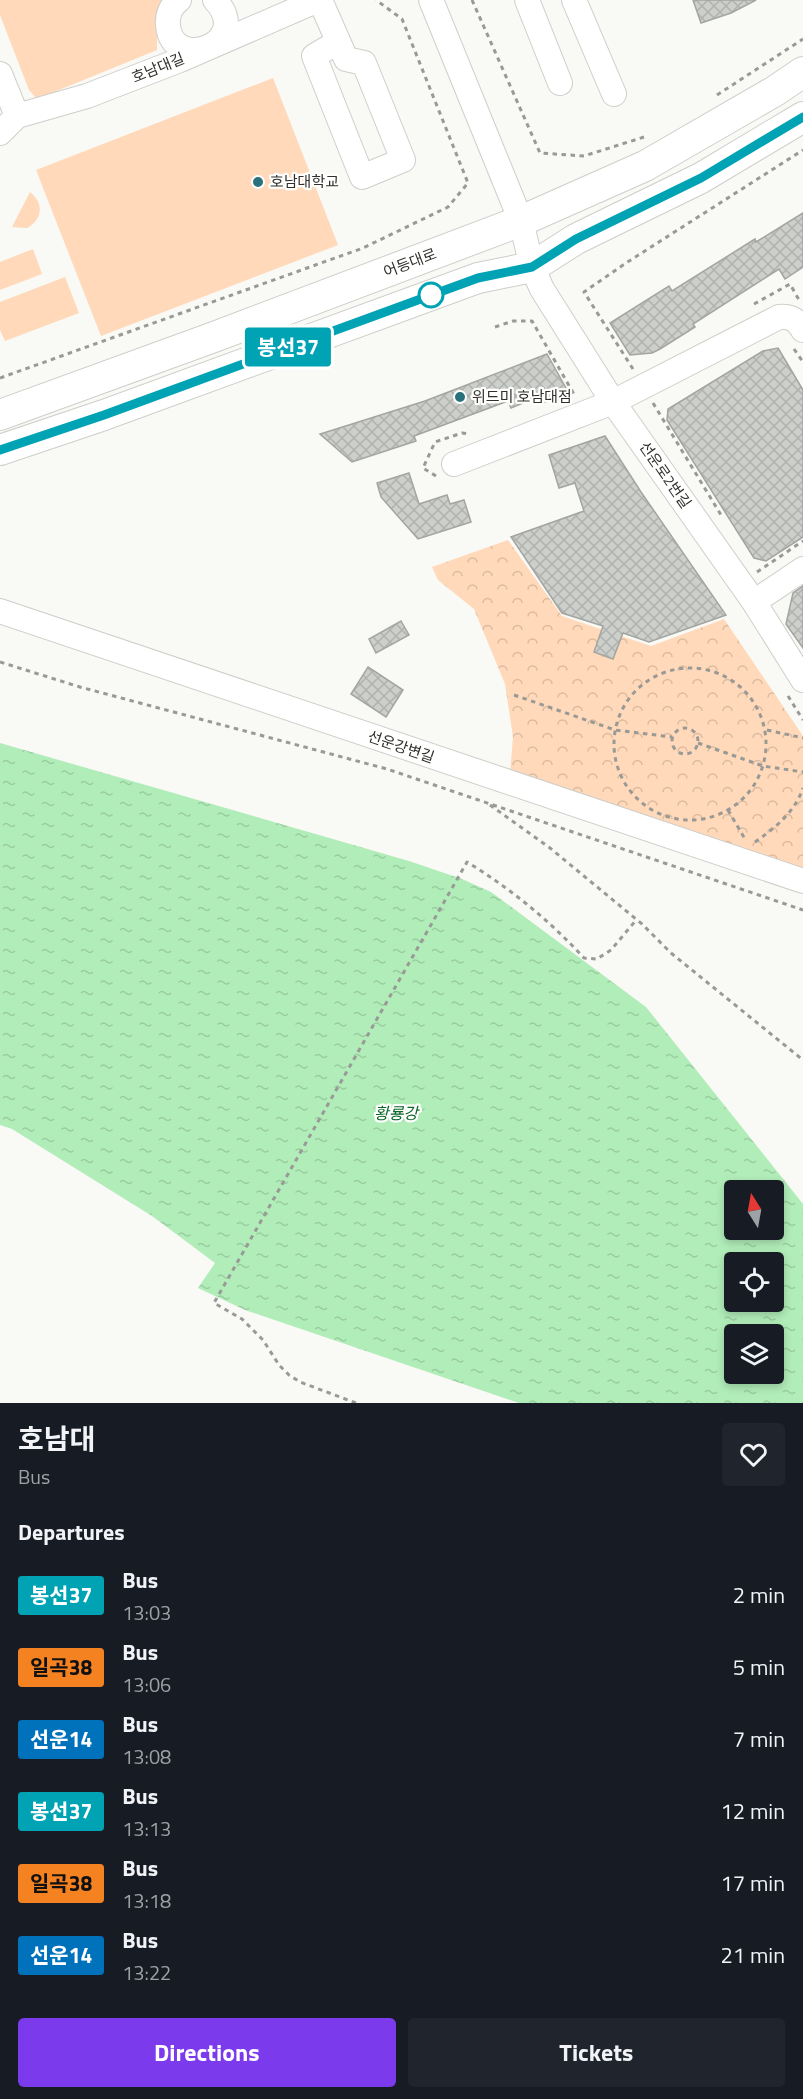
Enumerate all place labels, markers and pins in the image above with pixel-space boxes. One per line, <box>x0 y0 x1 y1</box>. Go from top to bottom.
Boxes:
place label: 호남대학교 <box>270 170 339 193</box>
marker: 호남대학교 <box>251 175 265 189</box>
unlabelled marker <box>418 282 444 308</box>
place label: 위드미 호남대점 <box>472 385 572 408</box>
marker: 위드미 호남대점 <box>453 390 467 404</box>

